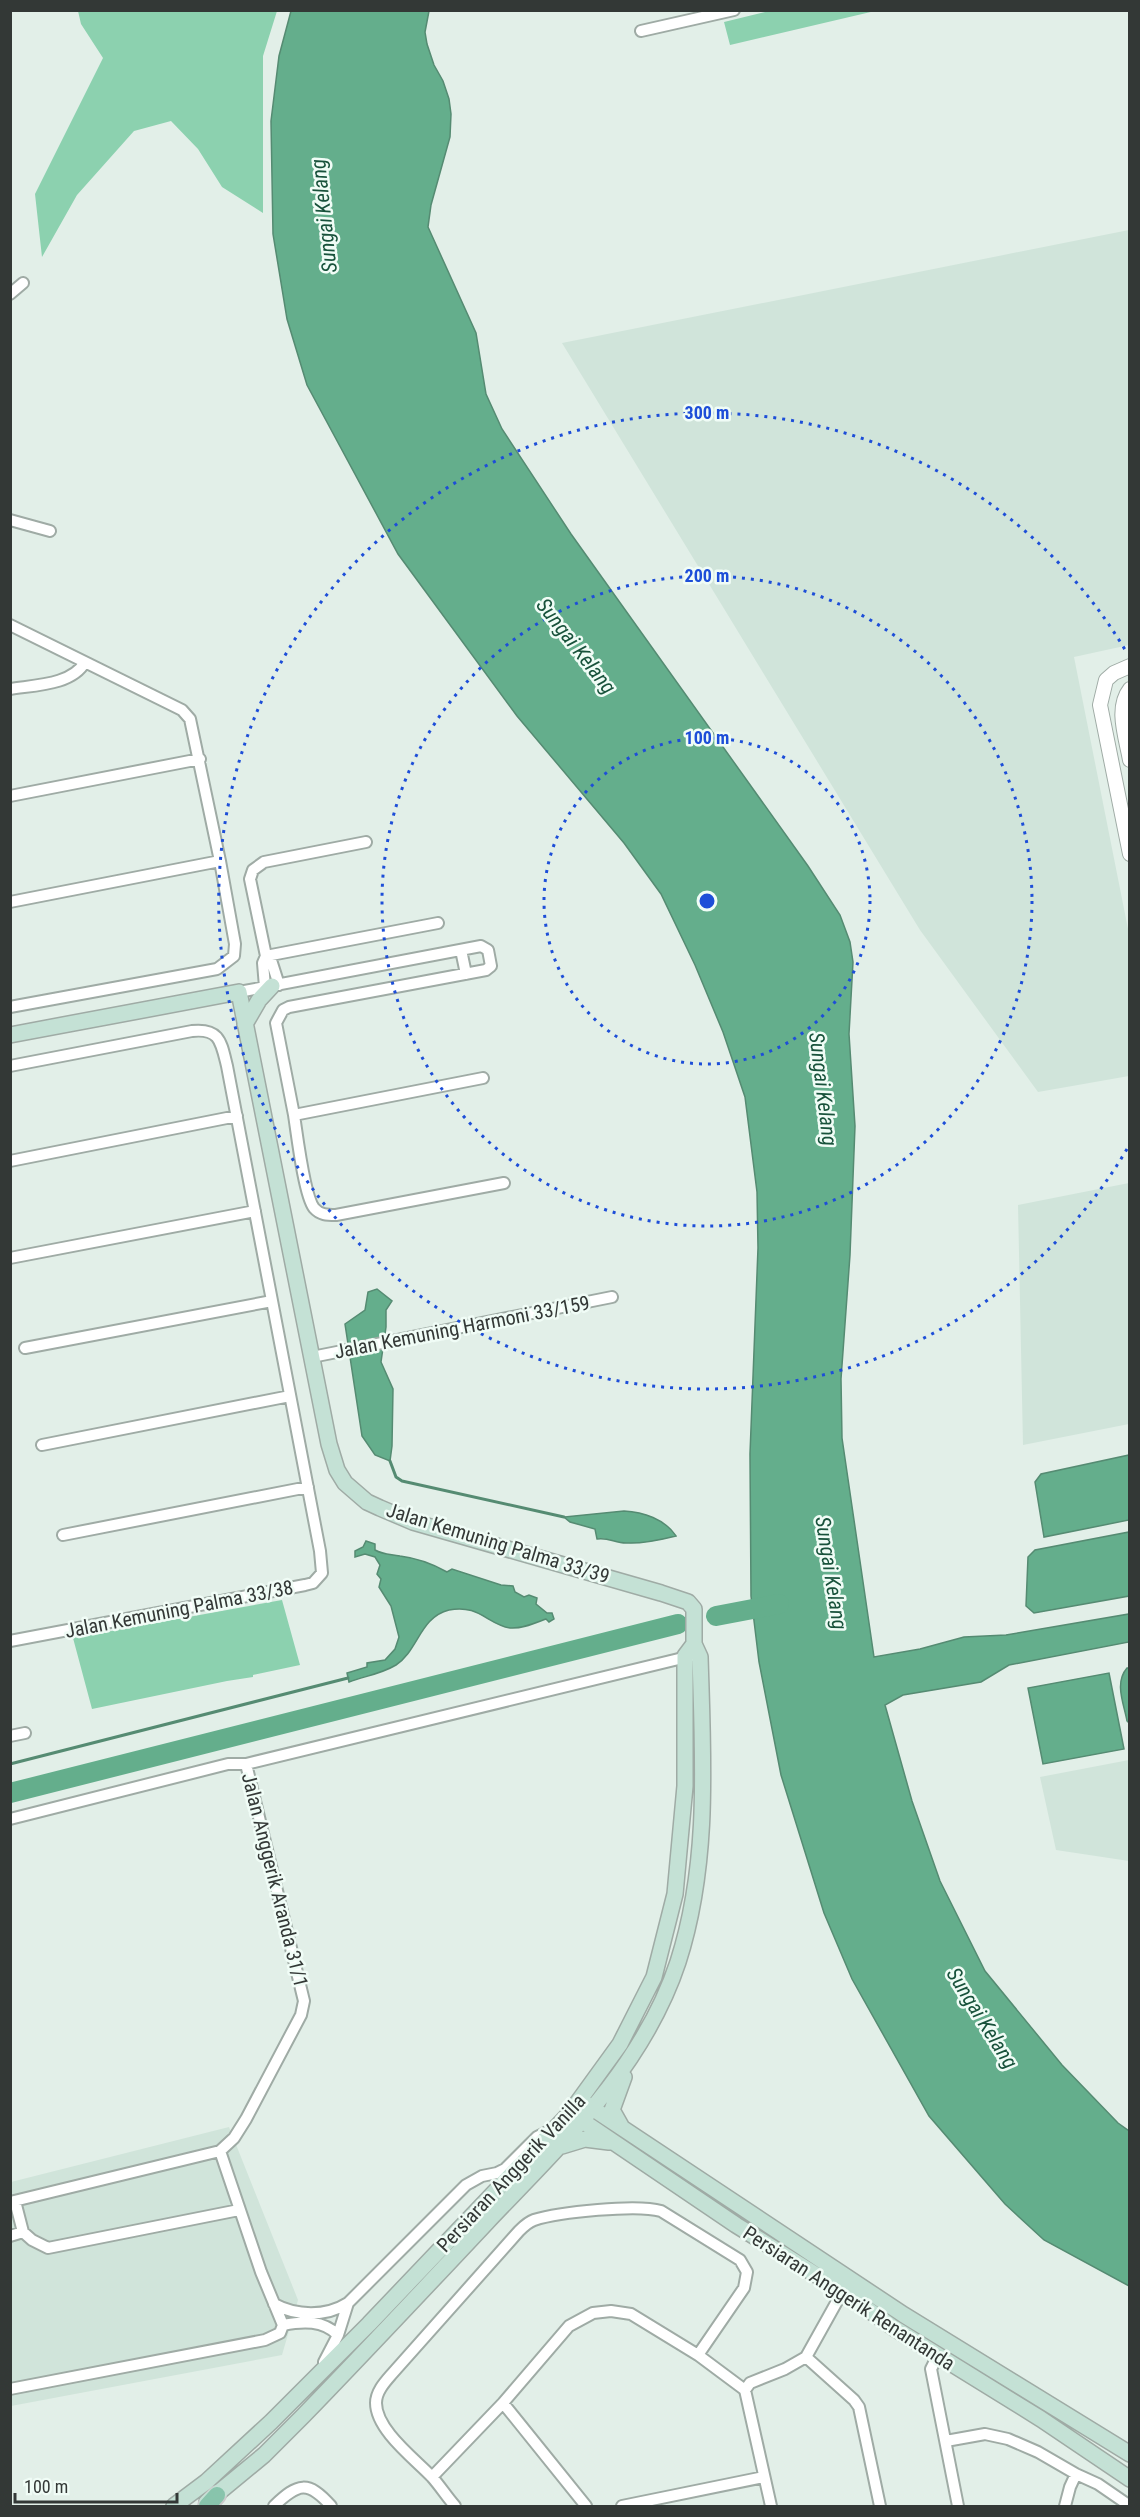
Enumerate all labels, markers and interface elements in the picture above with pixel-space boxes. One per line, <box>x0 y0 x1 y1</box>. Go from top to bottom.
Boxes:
water label: Sungai Kelang <box>306 158 342 274</box>
text: 300 m <box>685 402 729 423</box>
text: 200 m <box>685 565 729 586</box>
water label: Sungai Kelang <box>531 594 621 698</box>
text: 100 m <box>685 727 729 748</box>
centre of rings <box>697 891 717 911</box>
water label: Sungai Kelang <box>804 1031 842 1147</box>
street label: Jalan Kemuning Harmoni 33/159 <box>332 1290 592 1364</box>
street label: Jalan Kemuning Palma 33/39 <box>383 1498 613 1588</box>
water label: Sungai Kelang <box>810 1515 852 1631</box>
street label: Jalan Kemuning Palma 33/38 <box>63 1575 295 1643</box>
street label: Jalan Anggerik Aranda 31/1 <box>237 1770 313 1990</box>
water label: Sungai Kelang <box>942 1963 1022 2073</box>
street label: Persiaran Anggerik Vanilla <box>432 2089 590 2257</box>
street label: Persiaran Anggerik Renantanda <box>739 2221 959 2375</box>
scale bar <box>15 2466 177 2504</box>
text: 100 m <box>24 2476 68 2497</box>

